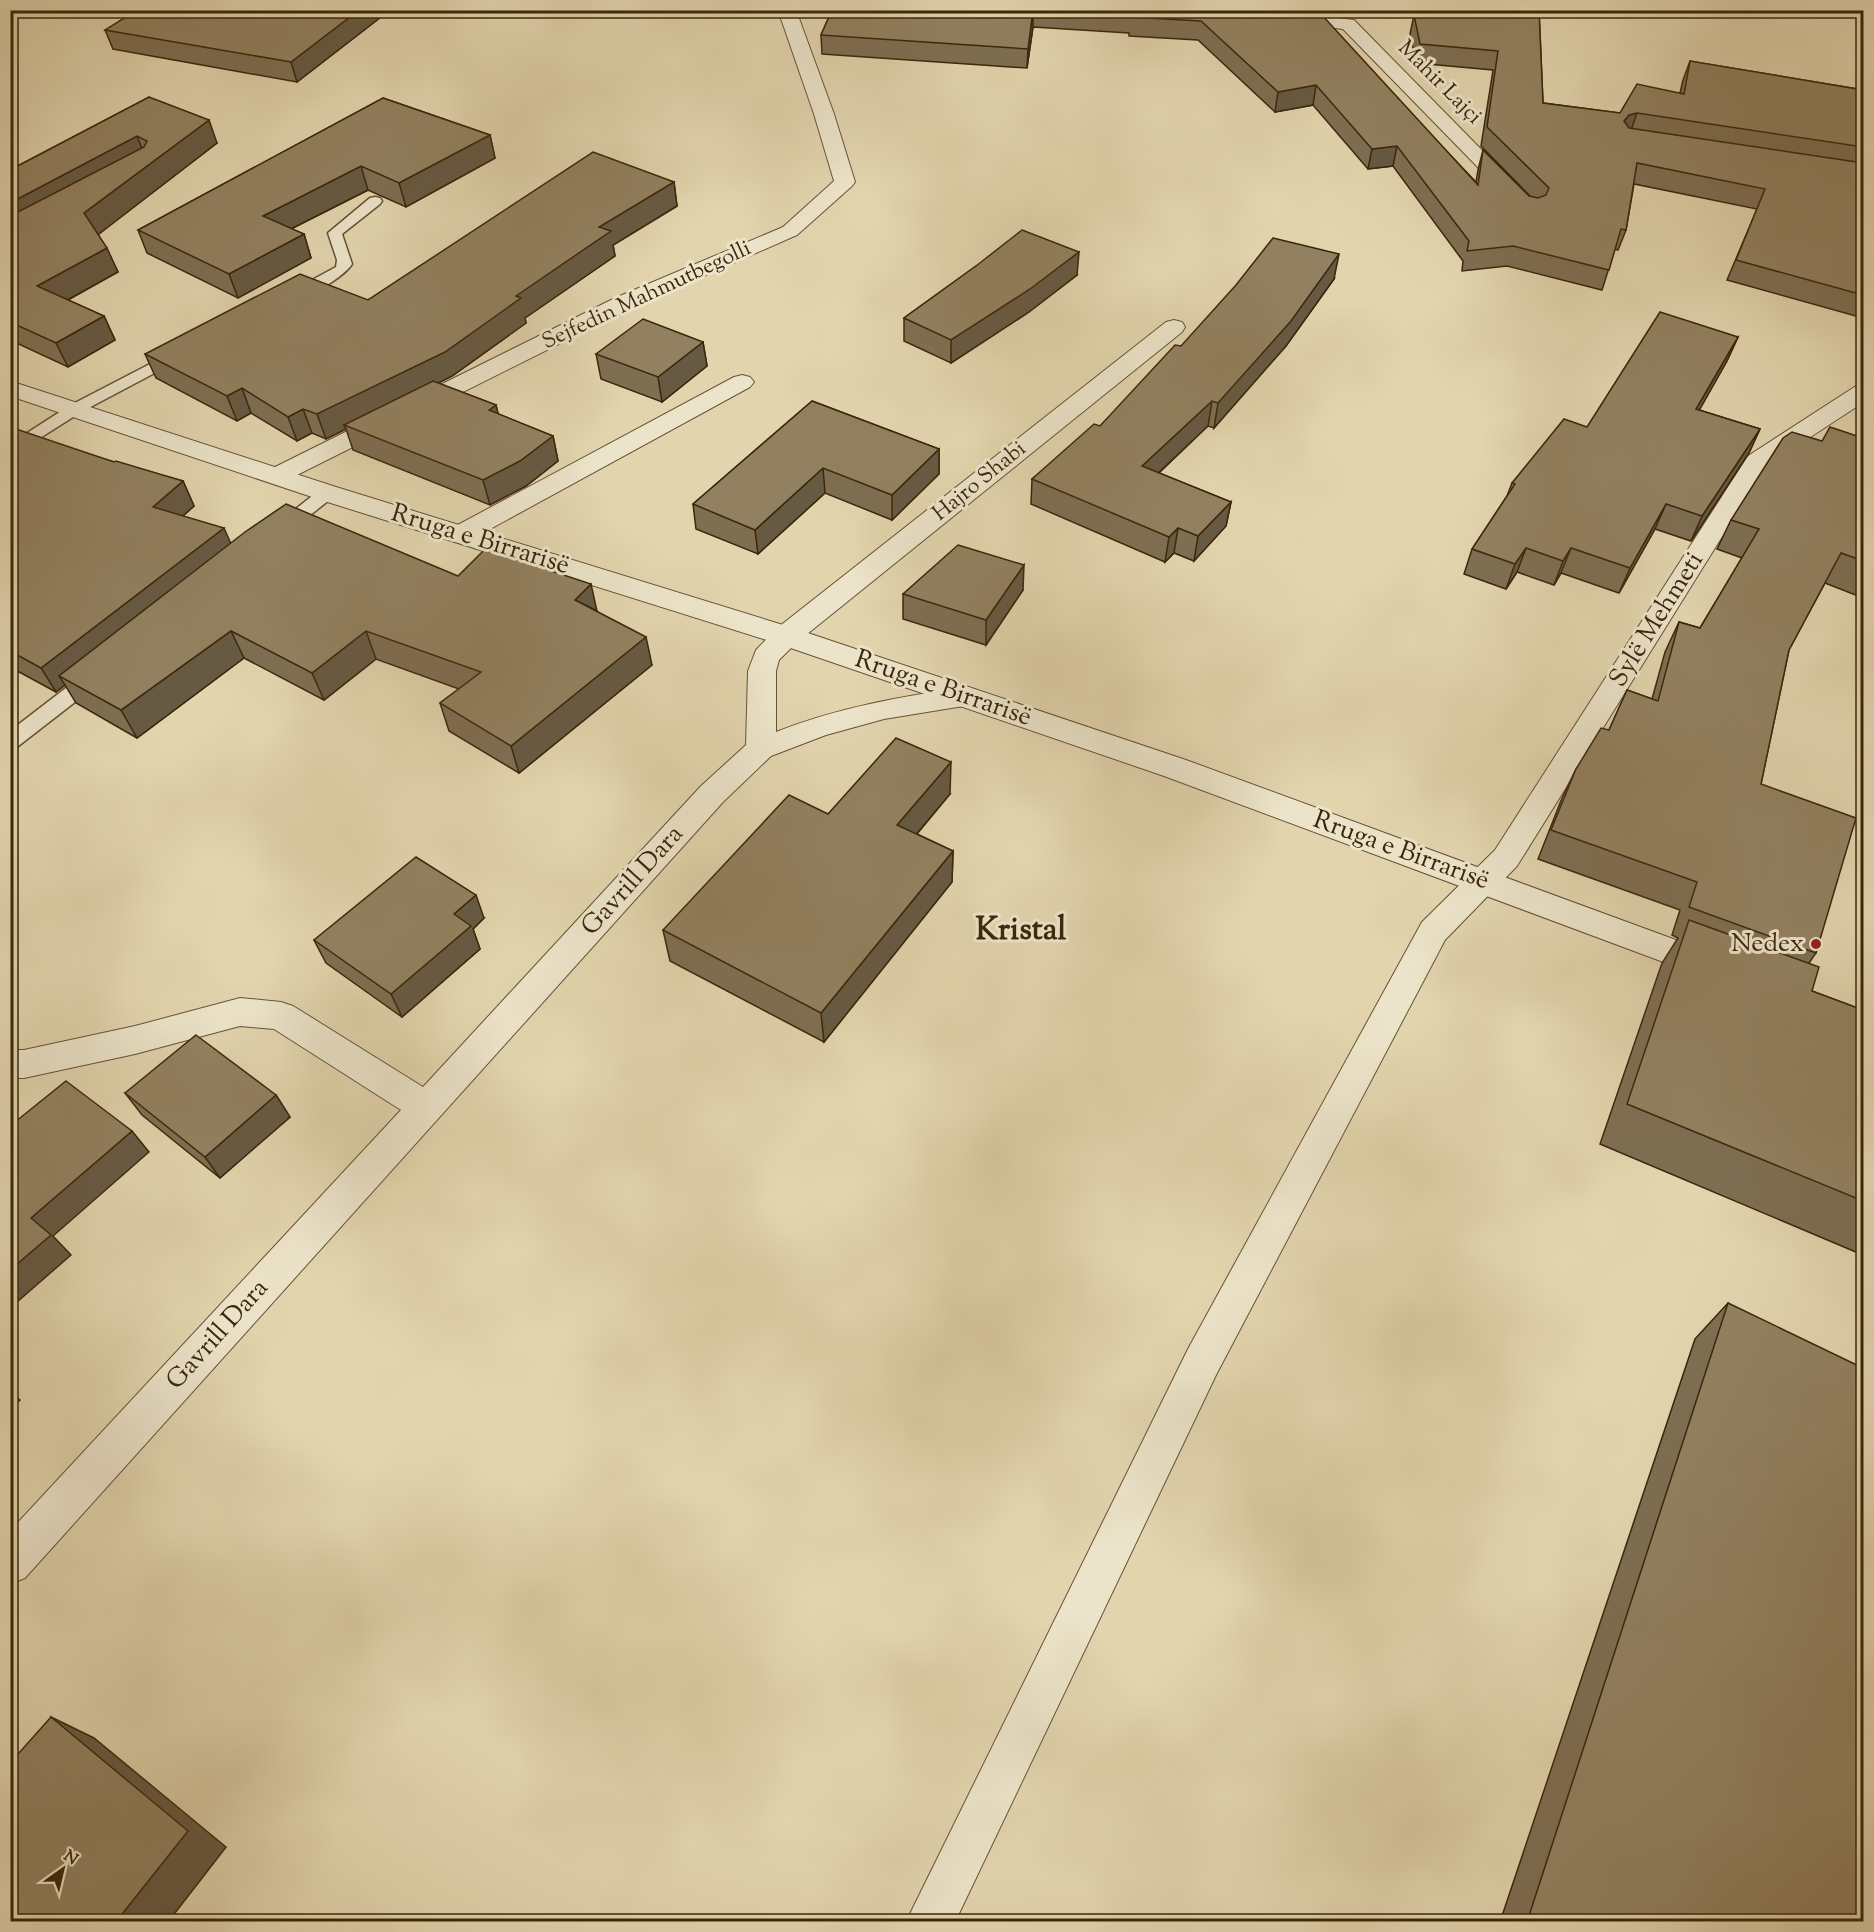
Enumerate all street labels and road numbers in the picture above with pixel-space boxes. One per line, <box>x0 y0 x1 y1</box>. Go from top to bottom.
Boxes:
street label: Mahir Lajçi <box>1390 34 1488 132</box>
street label: Sejfedin Mahmutbegolli <box>537 233 757 359</box>
street label: Hajro Shabi <box>926 434 1034 530</box>
street label: Rruga e Birrarisë <box>386 495 574 585</box>
street label: Sylë Mehmeti <box>1601 545 1713 695</box>
street label: Rruga e Birrarisë <box>850 641 1036 737</box>
street label: Rruga e Birrarisë <box>1308 802 1494 900</box>
street label: Gavrill Dara <box>573 817 693 945</box>
street label: Gavrill Dara <box>158 1271 278 1399</box>

